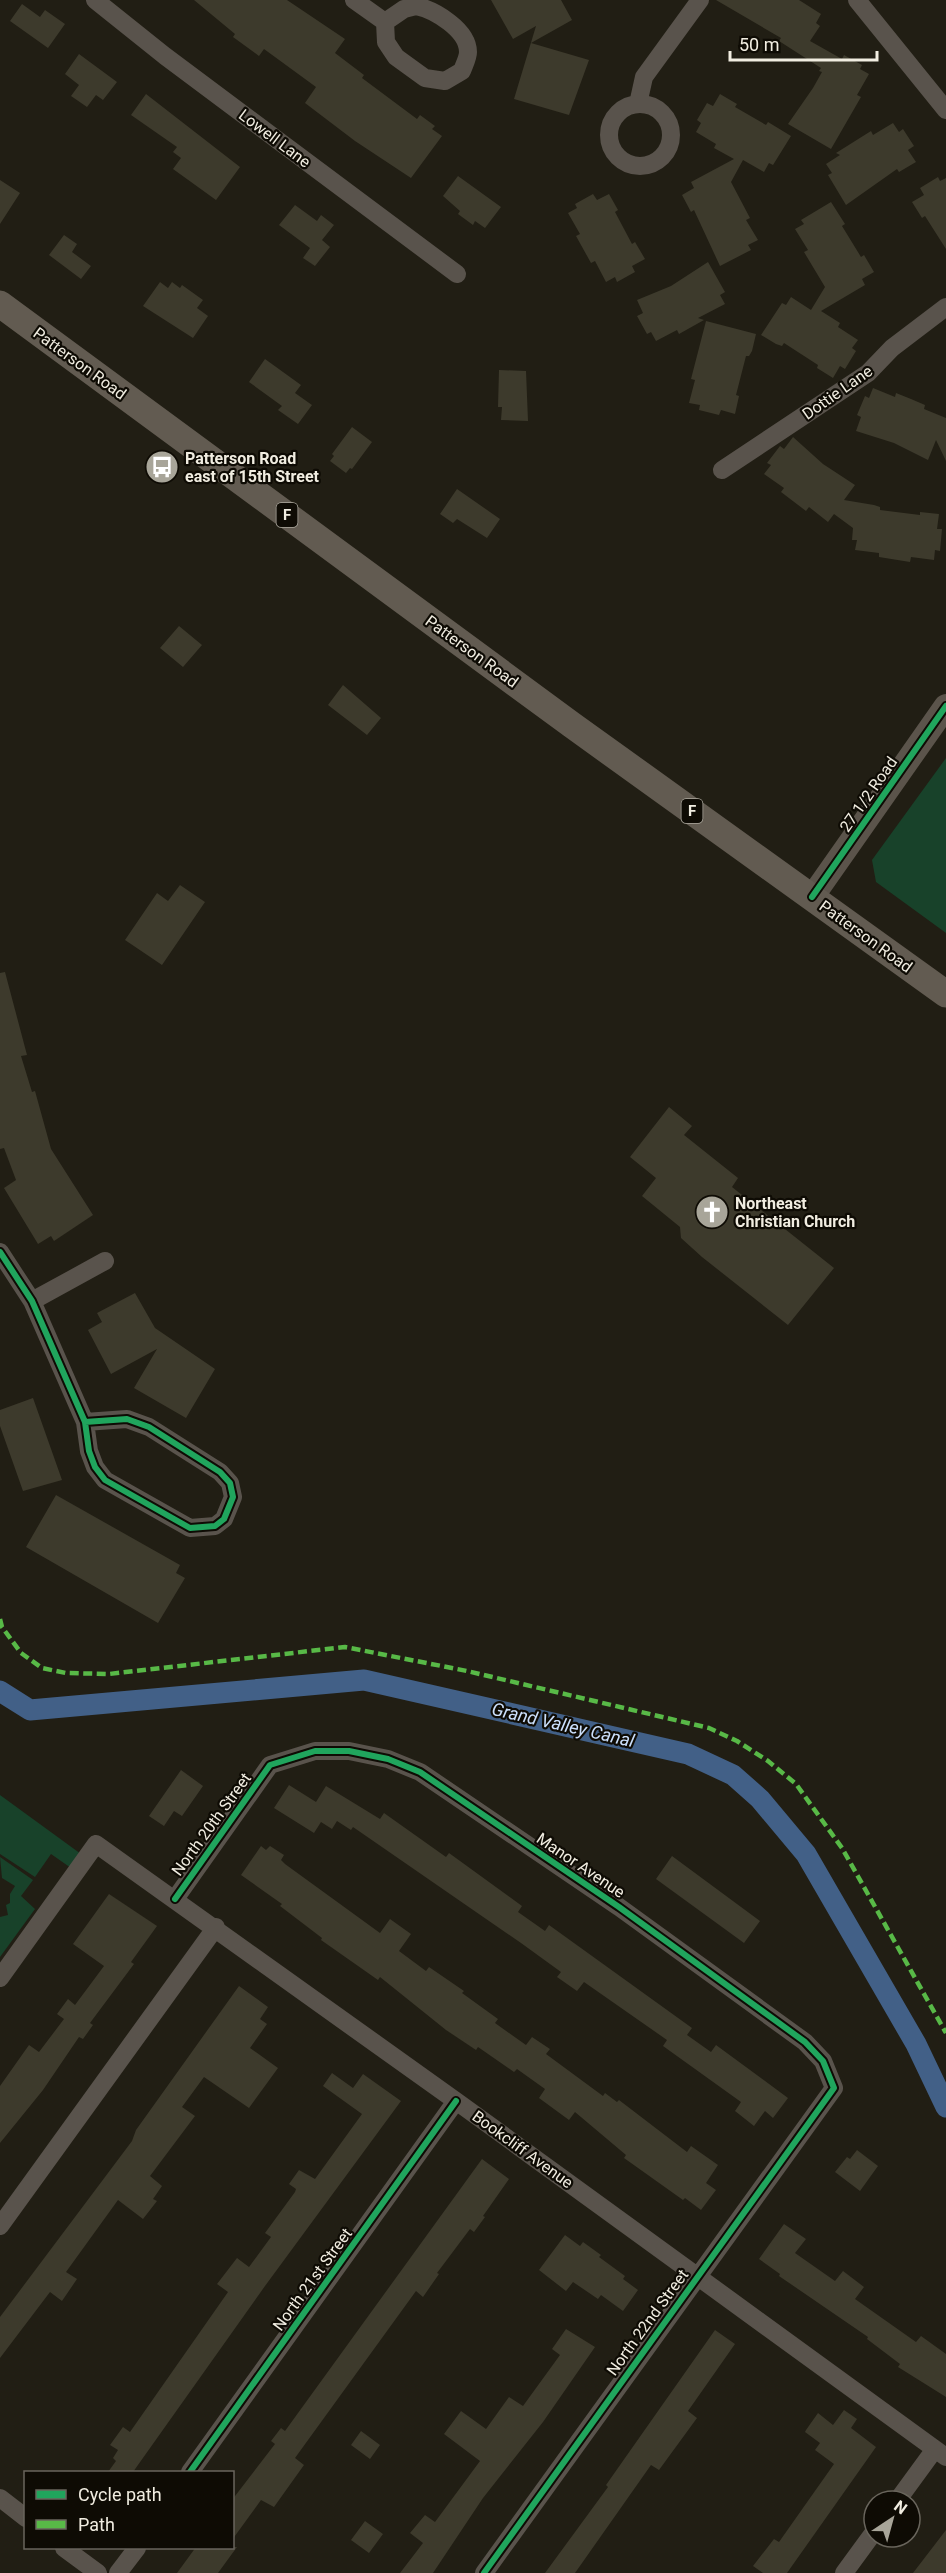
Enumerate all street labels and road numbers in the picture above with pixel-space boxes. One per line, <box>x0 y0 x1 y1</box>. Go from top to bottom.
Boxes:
street label: Lowell Lane <box>235 105 314 171</box>
street label: Patterson Road <box>30 323 130 403</box>
street label: Dottie Lane <box>799 361 876 423</box>
road number: F <box>276 503 298 527</box>
street label: Patterson Road <box>422 611 522 691</box>
street label: 27 1/2 Road <box>836 753 901 835</box>
road number: F <box>682 799 702 823</box>
street label: Patterson Road <box>816 896 916 976</box>
street label: North 20th Street <box>168 1769 255 1879</box>
street label: Manor Avenue <box>533 1829 628 1902</box>
street label: Bookcliff Avenue <box>469 2107 577 2192</box>
street label: North 21st Street <box>269 2224 356 2334</box>
street label: North 22nd Street <box>603 2266 692 2379</box>

